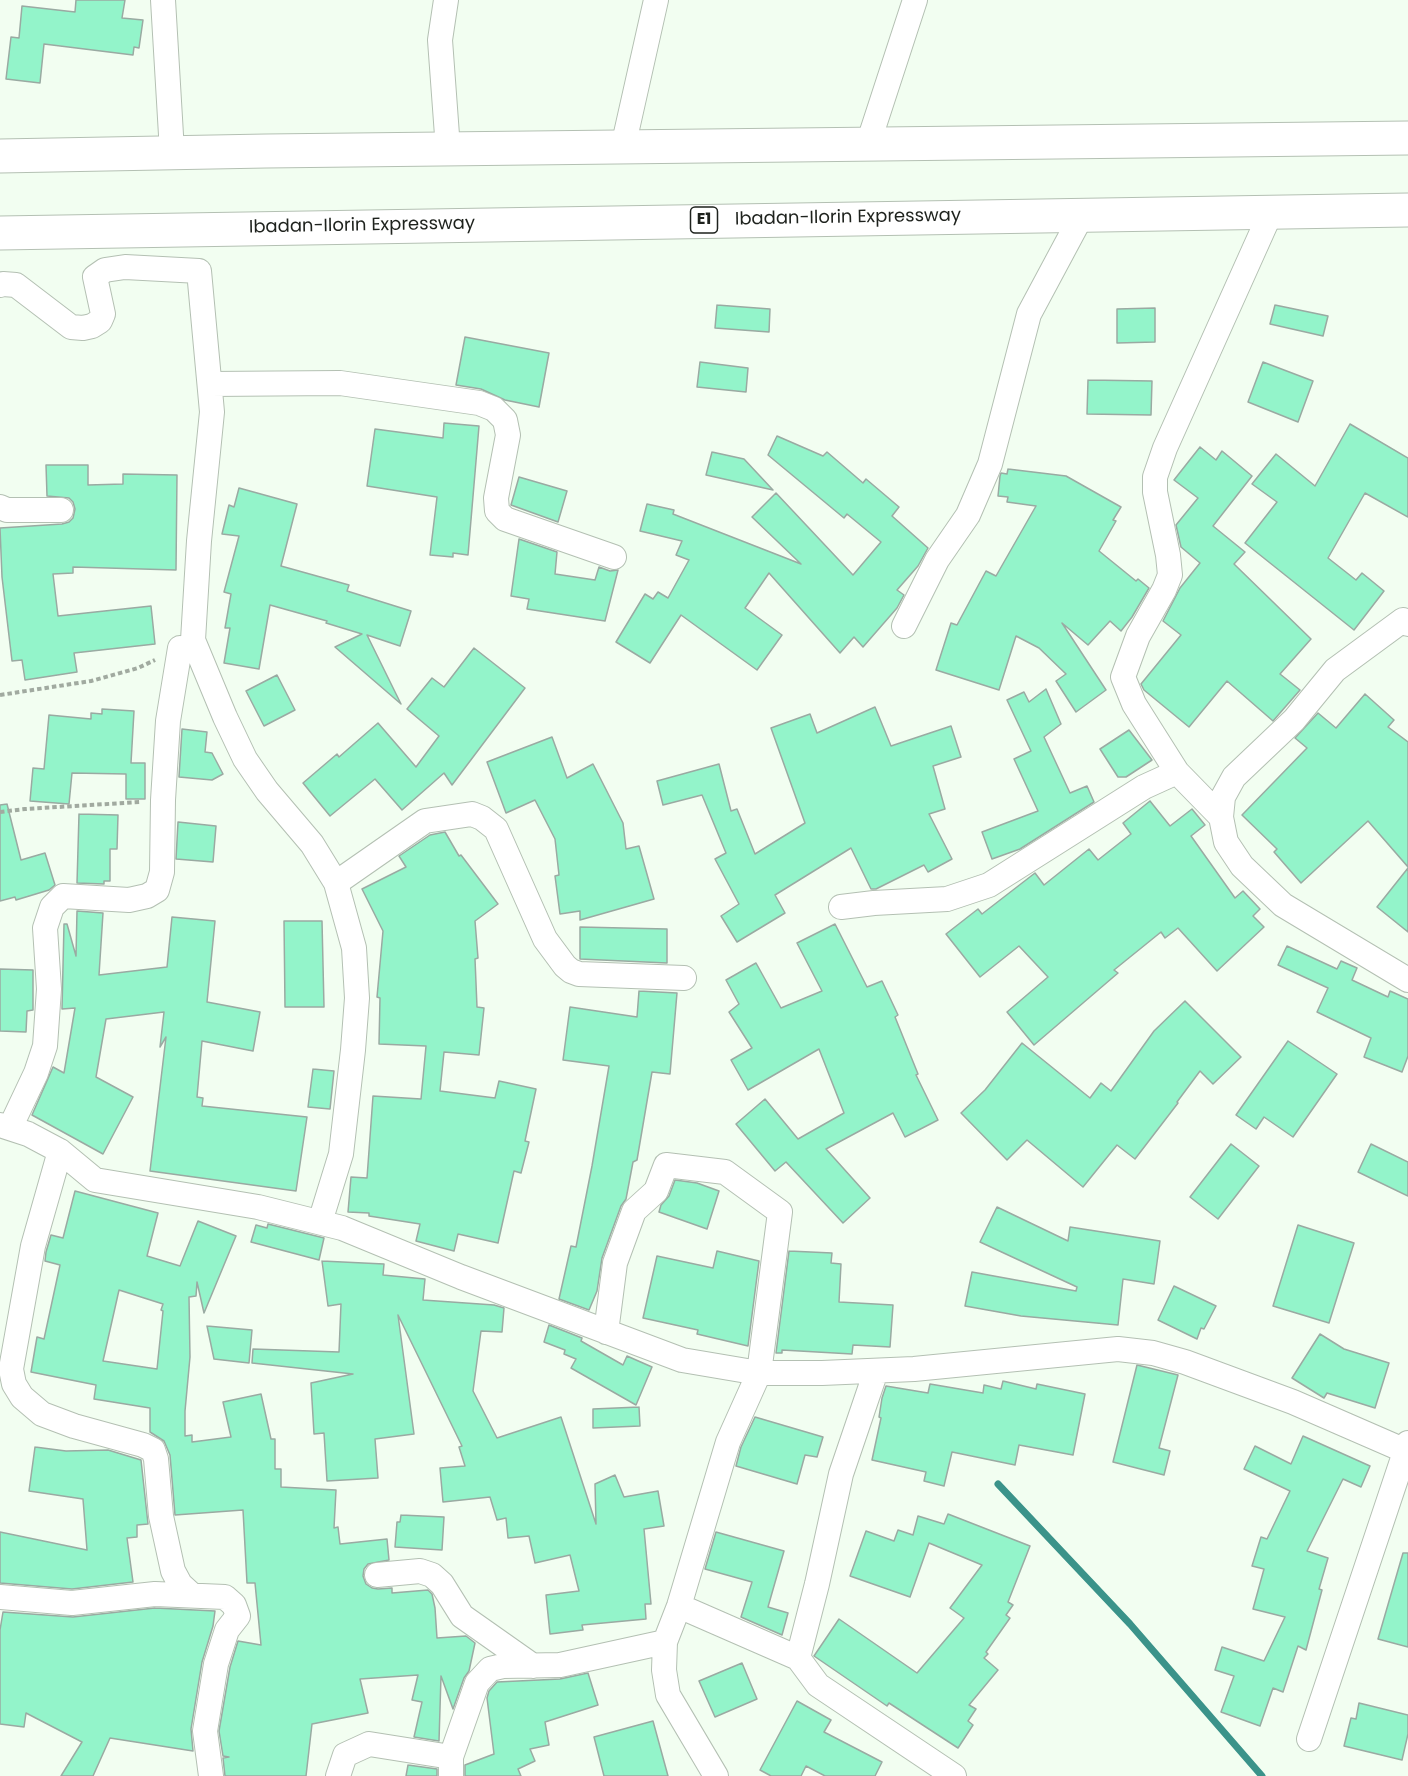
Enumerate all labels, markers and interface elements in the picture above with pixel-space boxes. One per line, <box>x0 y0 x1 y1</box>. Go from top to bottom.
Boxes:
street label: Ibadan-Ilorin Expressway <box>735 205 961 231</box>
road number: E1 <box>690 207 718 233</box>
street label: Ibadan-Ilorin Expressway <box>249 213 475 239</box>

